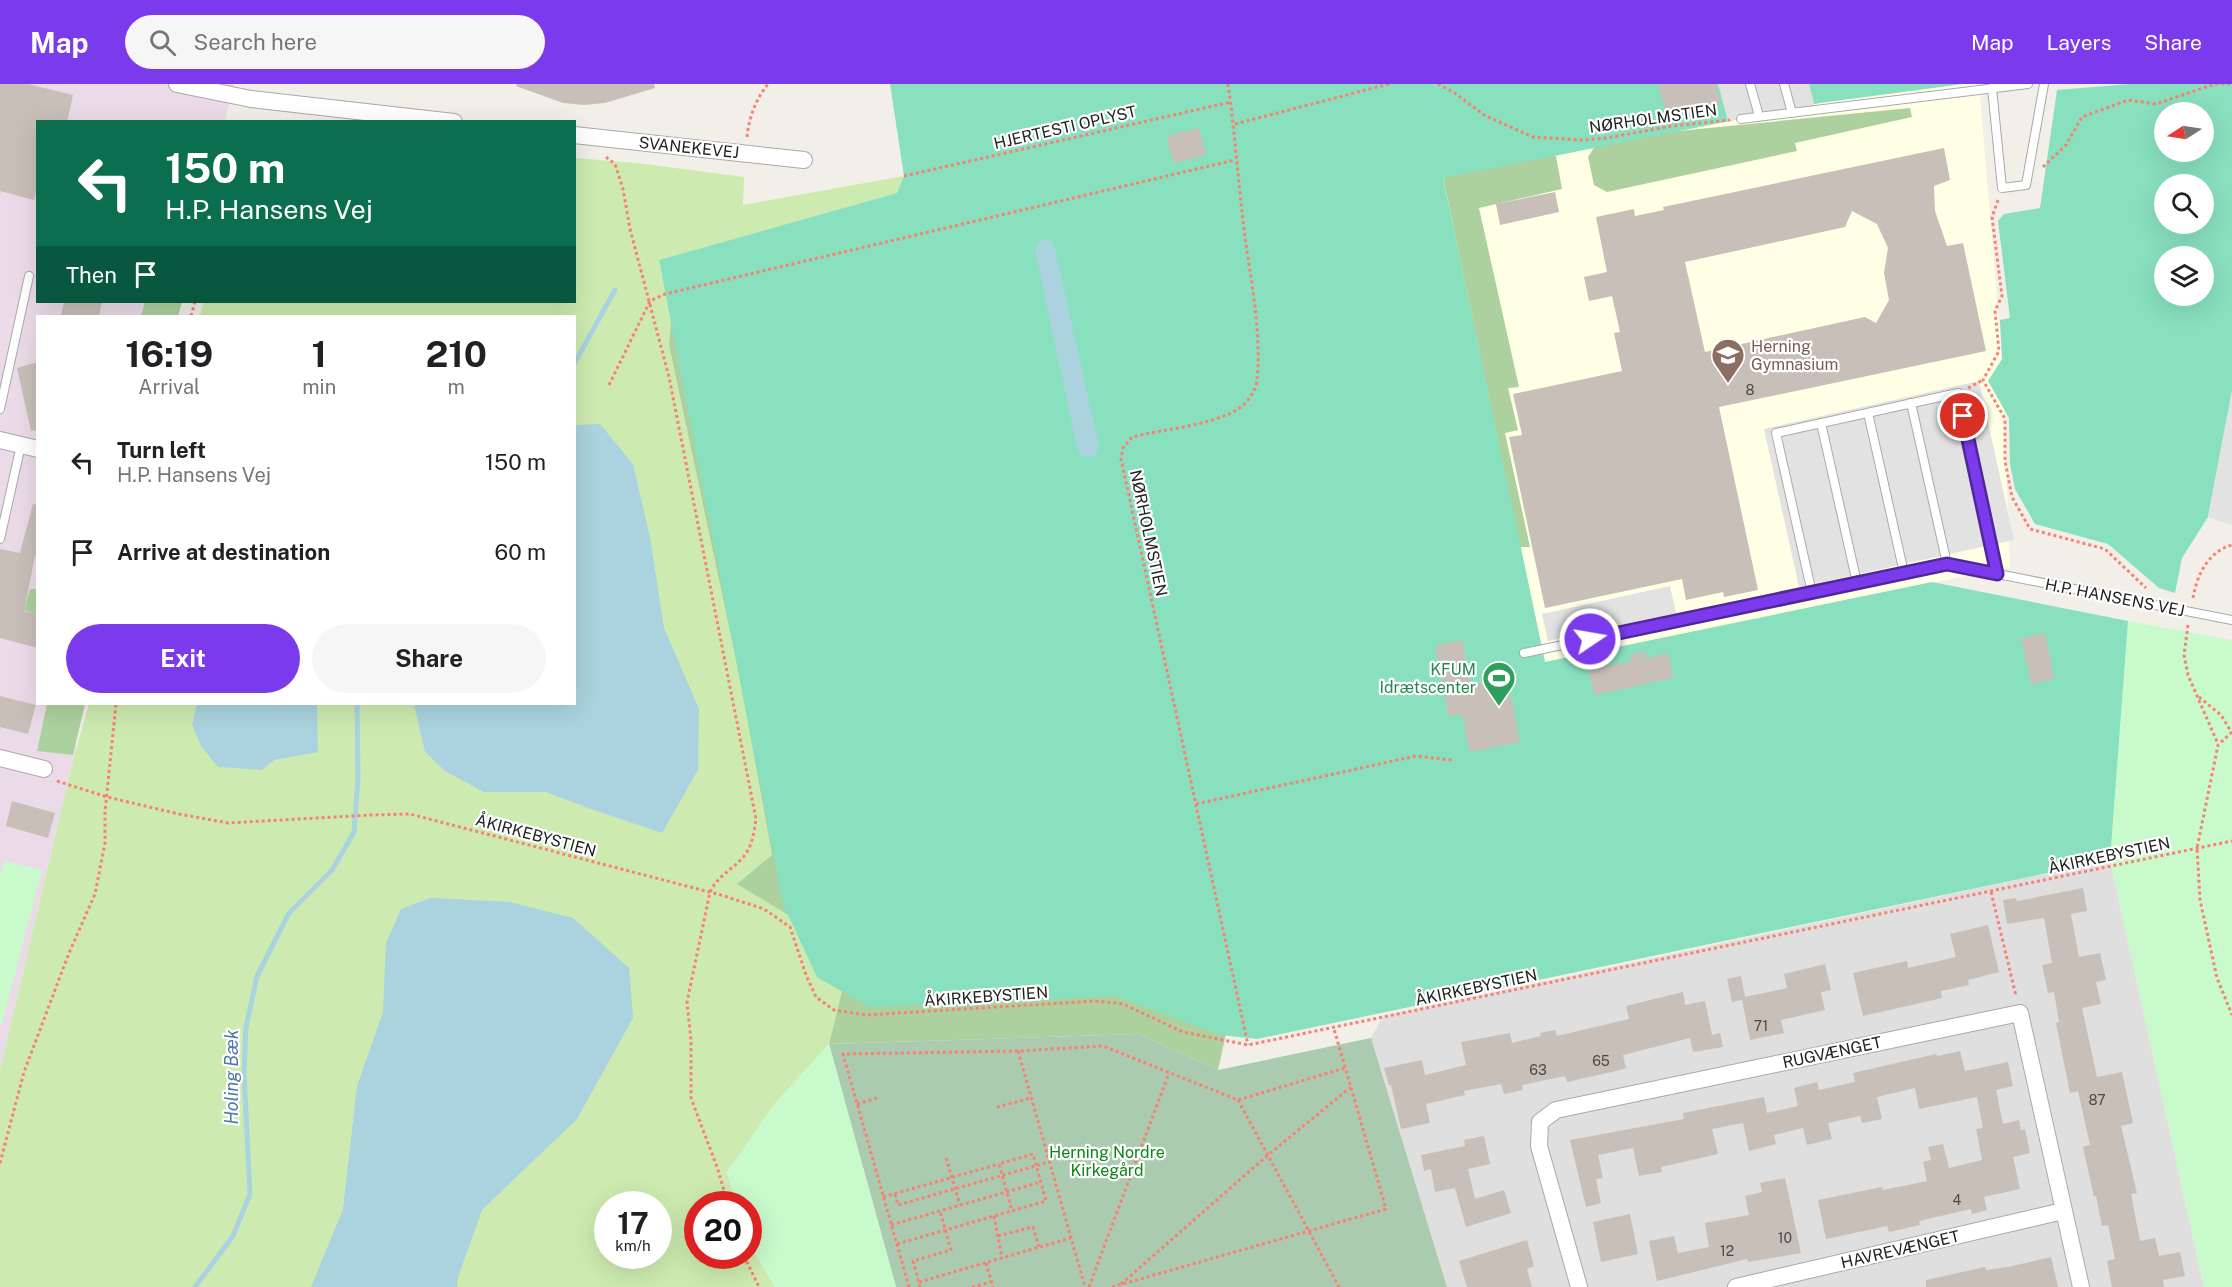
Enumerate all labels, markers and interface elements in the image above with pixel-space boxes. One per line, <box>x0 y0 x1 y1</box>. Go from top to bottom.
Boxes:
search box <box>125 15 545 69</box>
text: Map <box>30 26 89 59</box>
icon: search <box>146 26 179 59</box>
text: Search here <box>194 29 317 55</box>
text: Map <box>1971 30 2014 55</box>
text: Layers <box>2047 30 2111 55</box>
text: Share <box>2144 30 2202 55</box>
street label: NØRHOLMSTIEN <box>1588 100 1718 137</box>
street label: HJERTESTI OPLYST <box>992 102 1139 153</box>
north arrow <box>2154 102 2214 162</box>
map controls <box>2154 102 2214 306</box>
street label: SVANEKEVEJ <box>638 133 740 162</box>
text: 150 m <box>165 143 285 192</box>
icon: left <box>66 144 144 222</box>
button: search <box>2154 174 2214 234</box>
text: H.P. Hansens Vej <box>165 193 373 225</box>
button: layers <box>2154 246 2214 306</box>
icon: arrive <box>129 258 162 291</box>
text: Then <box>66 262 117 288</box>
text: 16:19 <box>125 333 213 375</box>
text: 1 <box>312 333 327 375</box>
text: 210 <box>425 333 487 375</box>
school or university icon: Herning Gymnasium <box>1710 337 1746 384</box>
place label: Herning Gymnasium <box>1751 337 1838 374</box>
text: Arrival <box>138 375 200 399</box>
text: min <box>302 375 336 399</box>
text: m <box>447 375 465 399</box>
house number: 8 <box>1745 382 1755 398</box>
pin <box>1937 390 1988 441</box>
icon: arrive <box>1946 399 1979 432</box>
text: Turn left <box>117 437 206 463</box>
icon: left <box>66 446 99 479</box>
text: 150 m <box>485 449 546 475</box>
text: H.P. Hansens Vej <box>117 463 271 487</box>
street label: NØRHOLMSTIEN <box>1126 468 1171 598</box>
icon: arrive <box>66 536 99 569</box>
text: Arrive at destination <box>117 539 330 565</box>
text: 60 m <box>495 539 546 565</box>
street label: H.P. HANSENS VEJ <box>2044 575 2186 620</box>
position arrow <box>1558 607 1622 671</box>
button: Exit <box>66 624 300 693</box>
button: Share <box>312 624 546 693</box>
place label: KFUM Idrætscenter <box>1379 660 1476 697</box>
sports icon: KFUM Idrætscenter <box>1481 660 1517 707</box>
street label: ÅKIRKEBYSTIEN <box>473 808 599 861</box>
street label: ÅKIRKEBYSTIEN <box>2046 831 2172 878</box>
street label: ÅKIRKEBYSTIEN <box>1413 963 1539 1010</box>
street label: ÅKIRKEBYSTIEN <box>923 981 1049 1010</box>
house number: 71 <box>1754 1018 1768 1034</box>
water label: Holing Bæk <box>221 1029 242 1124</box>
street label: RUGVÆNGET <box>1781 1033 1884 1072</box>
house number: 65 <box>1592 1053 1610 1069</box>
house number: 63 <box>1529 1062 1547 1078</box>
house number: 87 <box>2088 1092 2106 1108</box>
park label: Herning Nordre Kirkegård <box>1049 1143 1165 1180</box>
speed limit sign: 20 <box>684 1191 762 1269</box>
house number: 4 <box>1953 1192 1962 1208</box>
text: 17 <box>617 1205 649 1241</box>
street label: HAVREVÆNGET <box>1839 1226 1962 1272</box>
house number: 10 <box>1778 1230 1792 1246</box>
text: km/h <box>615 1237 651 1254</box>
house number: 12 <box>1720 1243 1734 1259</box>

